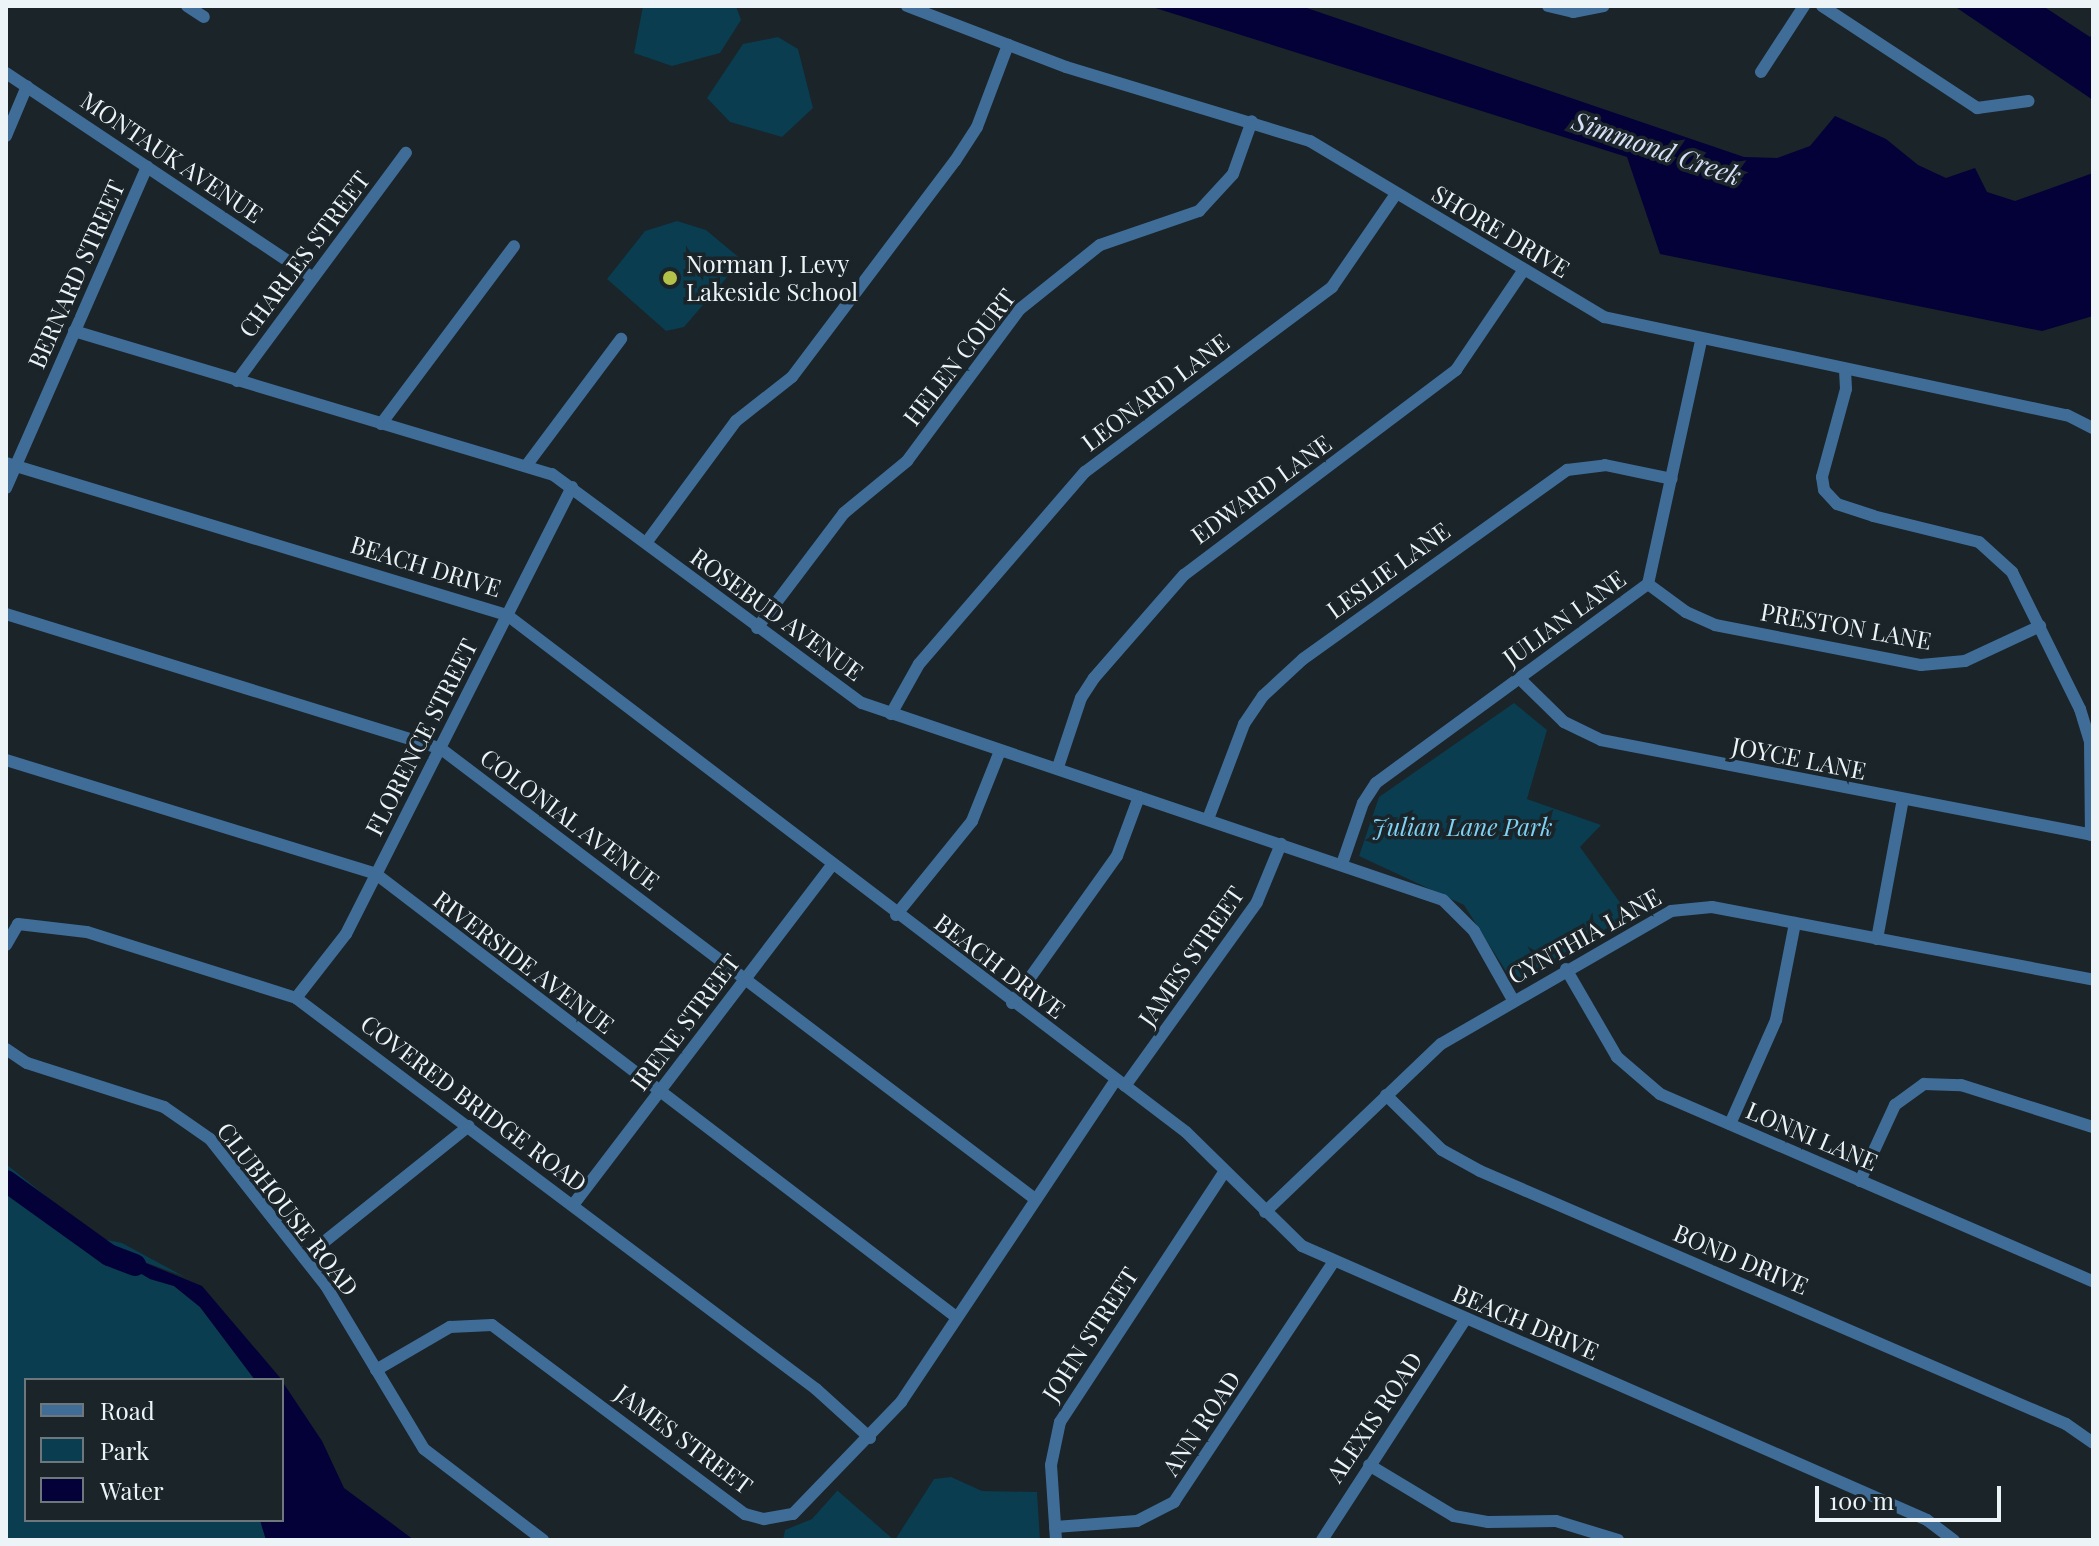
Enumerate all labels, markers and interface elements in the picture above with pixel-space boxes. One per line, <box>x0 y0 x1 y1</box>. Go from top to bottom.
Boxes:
street label: MONTAUK AVENUE <box>75 85 269 229</box>
water label: Simmond Creek <box>1569 105 1745 191</box>
street label: CHARLES STREET <box>232 165 376 343</box>
street label: BERNARD STREET <box>22 175 130 373</box>
street label: SHORE DRIVE <box>1427 179 1575 283</box>
place label: Norman J. Levy Lakeside School <box>686 250 858 306</box>
marker: Norman J. Levy Lakeside School <box>661 269 679 287</box>
street label: HELEN COURT <box>897 283 1021 431</box>
street label: LEONARD LANE <box>1076 327 1234 457</box>
street label: EDWARD LANE <box>1185 429 1337 549</box>
street label: LESLIE LANE <box>1321 516 1455 624</box>
street label: BEACH DRIVE <box>347 529 505 603</box>
street label: ROSEBUD AVENUE <box>685 542 869 686</box>
street label: JULIAN LANE <box>1497 564 1631 672</box>
street label: PRESTON LANE <box>1758 597 1934 655</box>
street label: FLORENCE STREET <box>359 634 483 840</box>
street label: JOYCE LANE <box>1729 731 1869 785</box>
street label: COLONIAL AVENUE <box>475 742 665 896</box>
park label: Julian Lane Park <box>1371 813 1553 841</box>
street label: JAMES STREET <box>1132 880 1250 1032</box>
street label: CYNTHIA LANE <box>1503 882 1665 990</box>
street label: RIVERSIDE AVENUE <box>428 884 620 1040</box>
street label: BEACH DRIVE <box>929 908 1071 1024</box>
street label: IRENE STREET <box>624 948 746 1096</box>
street label: COVERED BRIDGE ROAD <box>355 1009 593 1197</box>
street label: LONNI LANE <box>1742 1095 1882 1177</box>
street label: CLUBHOUSE ROAD <box>211 1117 365 1301</box>
street label: BOND DRIVE <box>1669 1218 1813 1300</box>
street label: JOHN STREET <box>1036 1262 1144 1406</box>
street label: BEACH DRIVE <box>1449 1278 1603 1366</box>
street label: ALEXIS ROAD <box>1320 1347 1428 1487</box>
street label: ANN ROAD <box>1156 1365 1246 1481</box>
legend <box>24 1378 284 1522</box>
street label: JAMES STREET <box>610 1378 758 1500</box>
text: Road <box>100 1394 155 1426</box>
text: Park <box>100 1434 149 1466</box>
scale bar <box>1819 1470 2005 1520</box>
text: Water <box>100 1474 164 1506</box>
text: 100 m <box>1829 1484 1894 1516</box>

